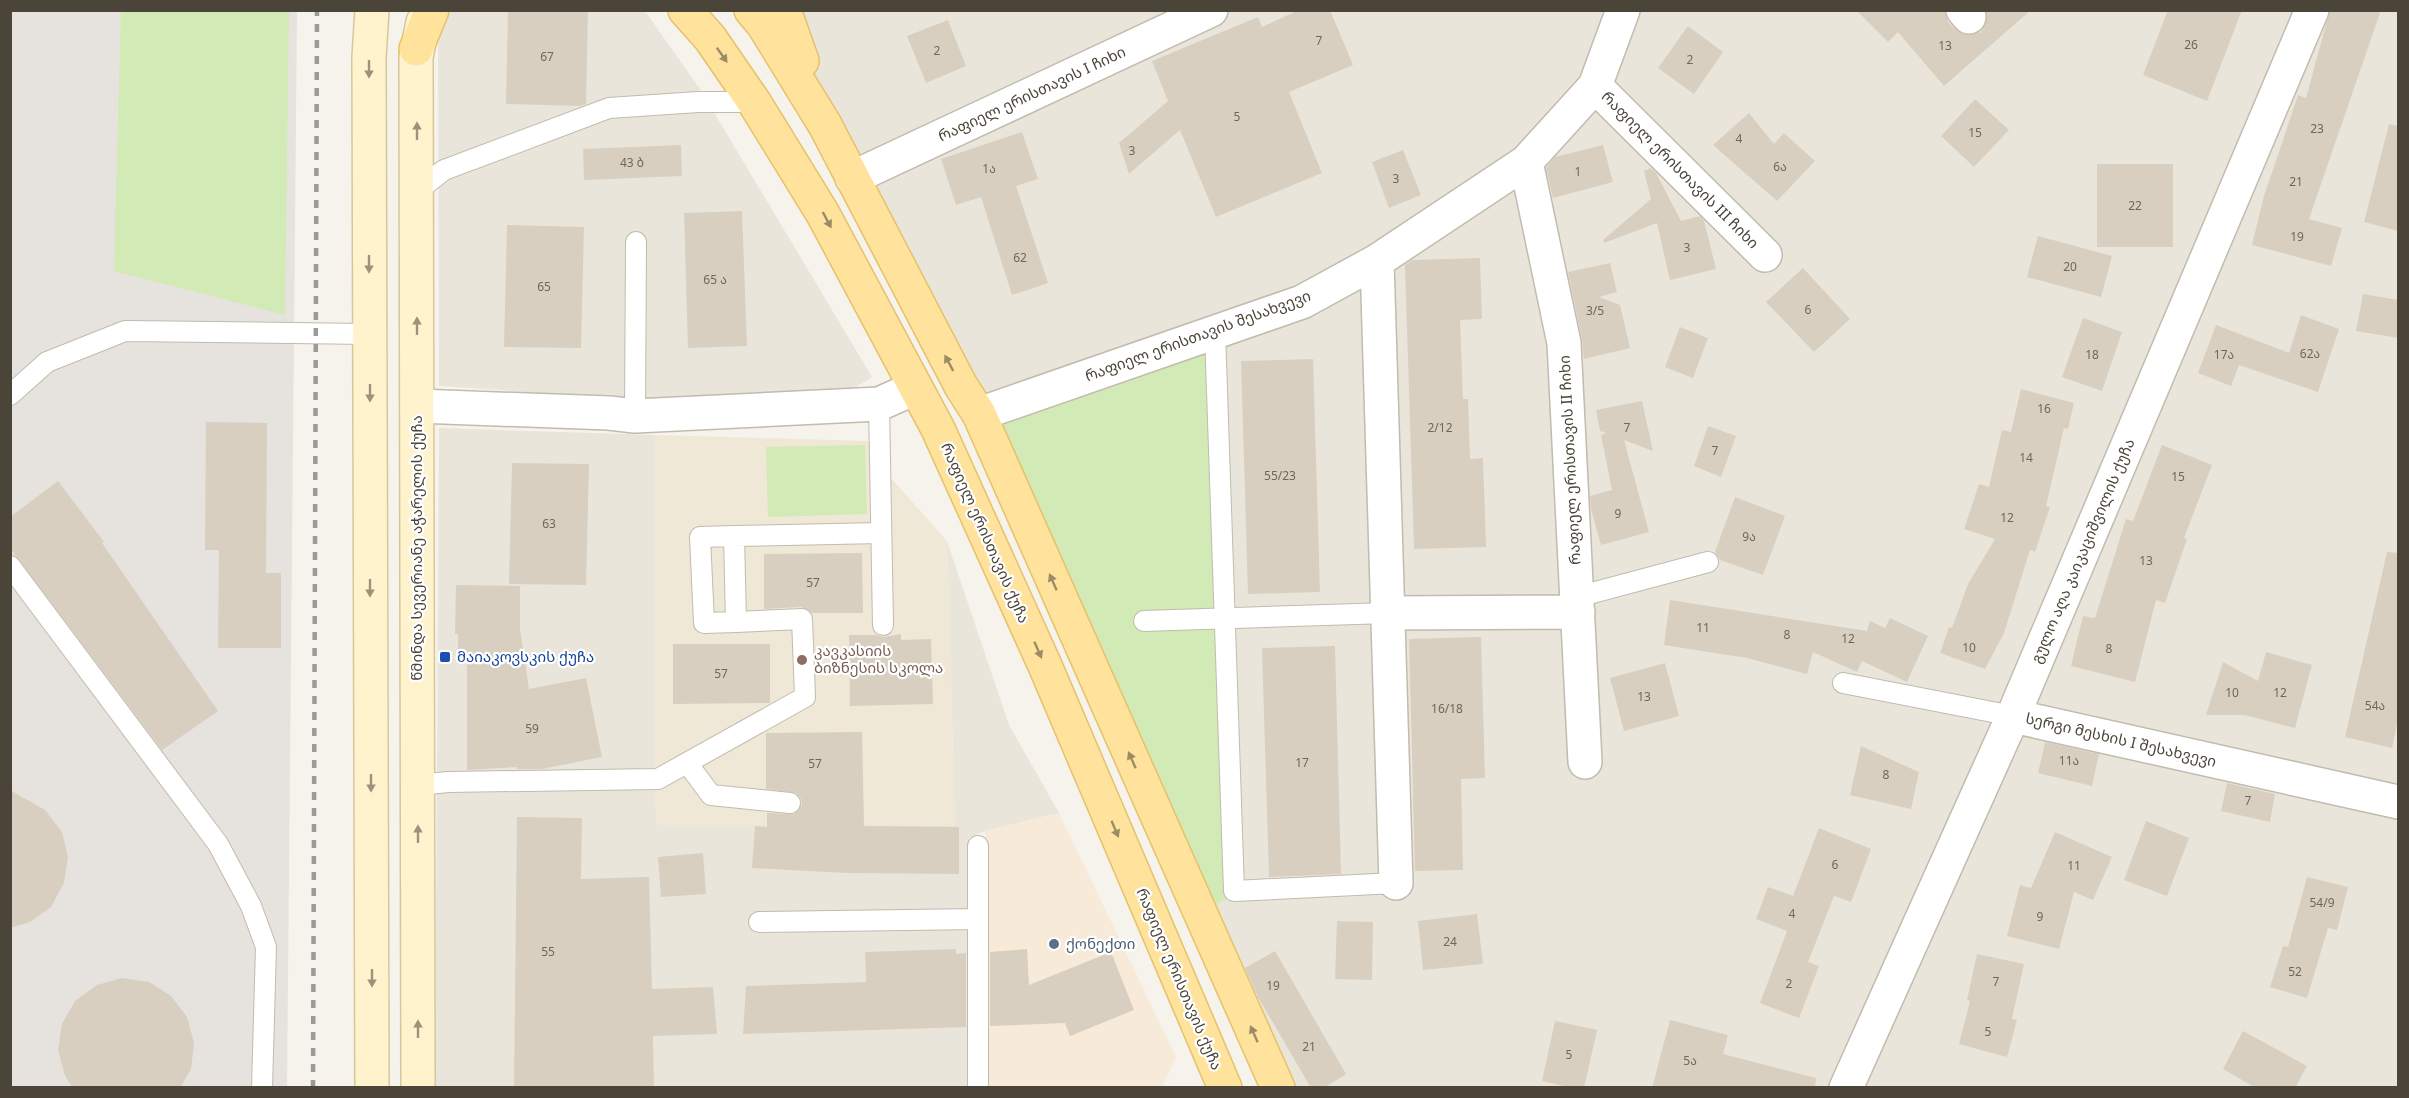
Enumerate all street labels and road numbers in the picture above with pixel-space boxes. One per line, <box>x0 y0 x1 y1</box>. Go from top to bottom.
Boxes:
street label: რაფიელ ერისთავის I ჩიხი <box>935 41 1129 145</box>
street label: რაფიელ ერისთავის III ჩიხი <box>1598 86 1764 252</box>
street label: რაფიელ ერისთავის შესახვევი <box>1082 285 1313 385</box>
street label: რაფიელ ერისთავის II ჩიხი <box>1554 355 1584 565</box>
street label: წმინდა სევერიანე აჭარელის ქუჩა <box>406 415 426 681</box>
street label: გულო აღა კაიკაციშვილის ქუჩა <box>2026 435 2139 666</box>
street label: რაფიელ ერისთავის ქუჩა <box>937 439 1035 626</box>
street label: სერგი მესხის I შესახვევი <box>2024 707 2219 771</box>
street label: რაფიელ ერისთავის ქუჩა <box>1133 885 1227 1073</box>

